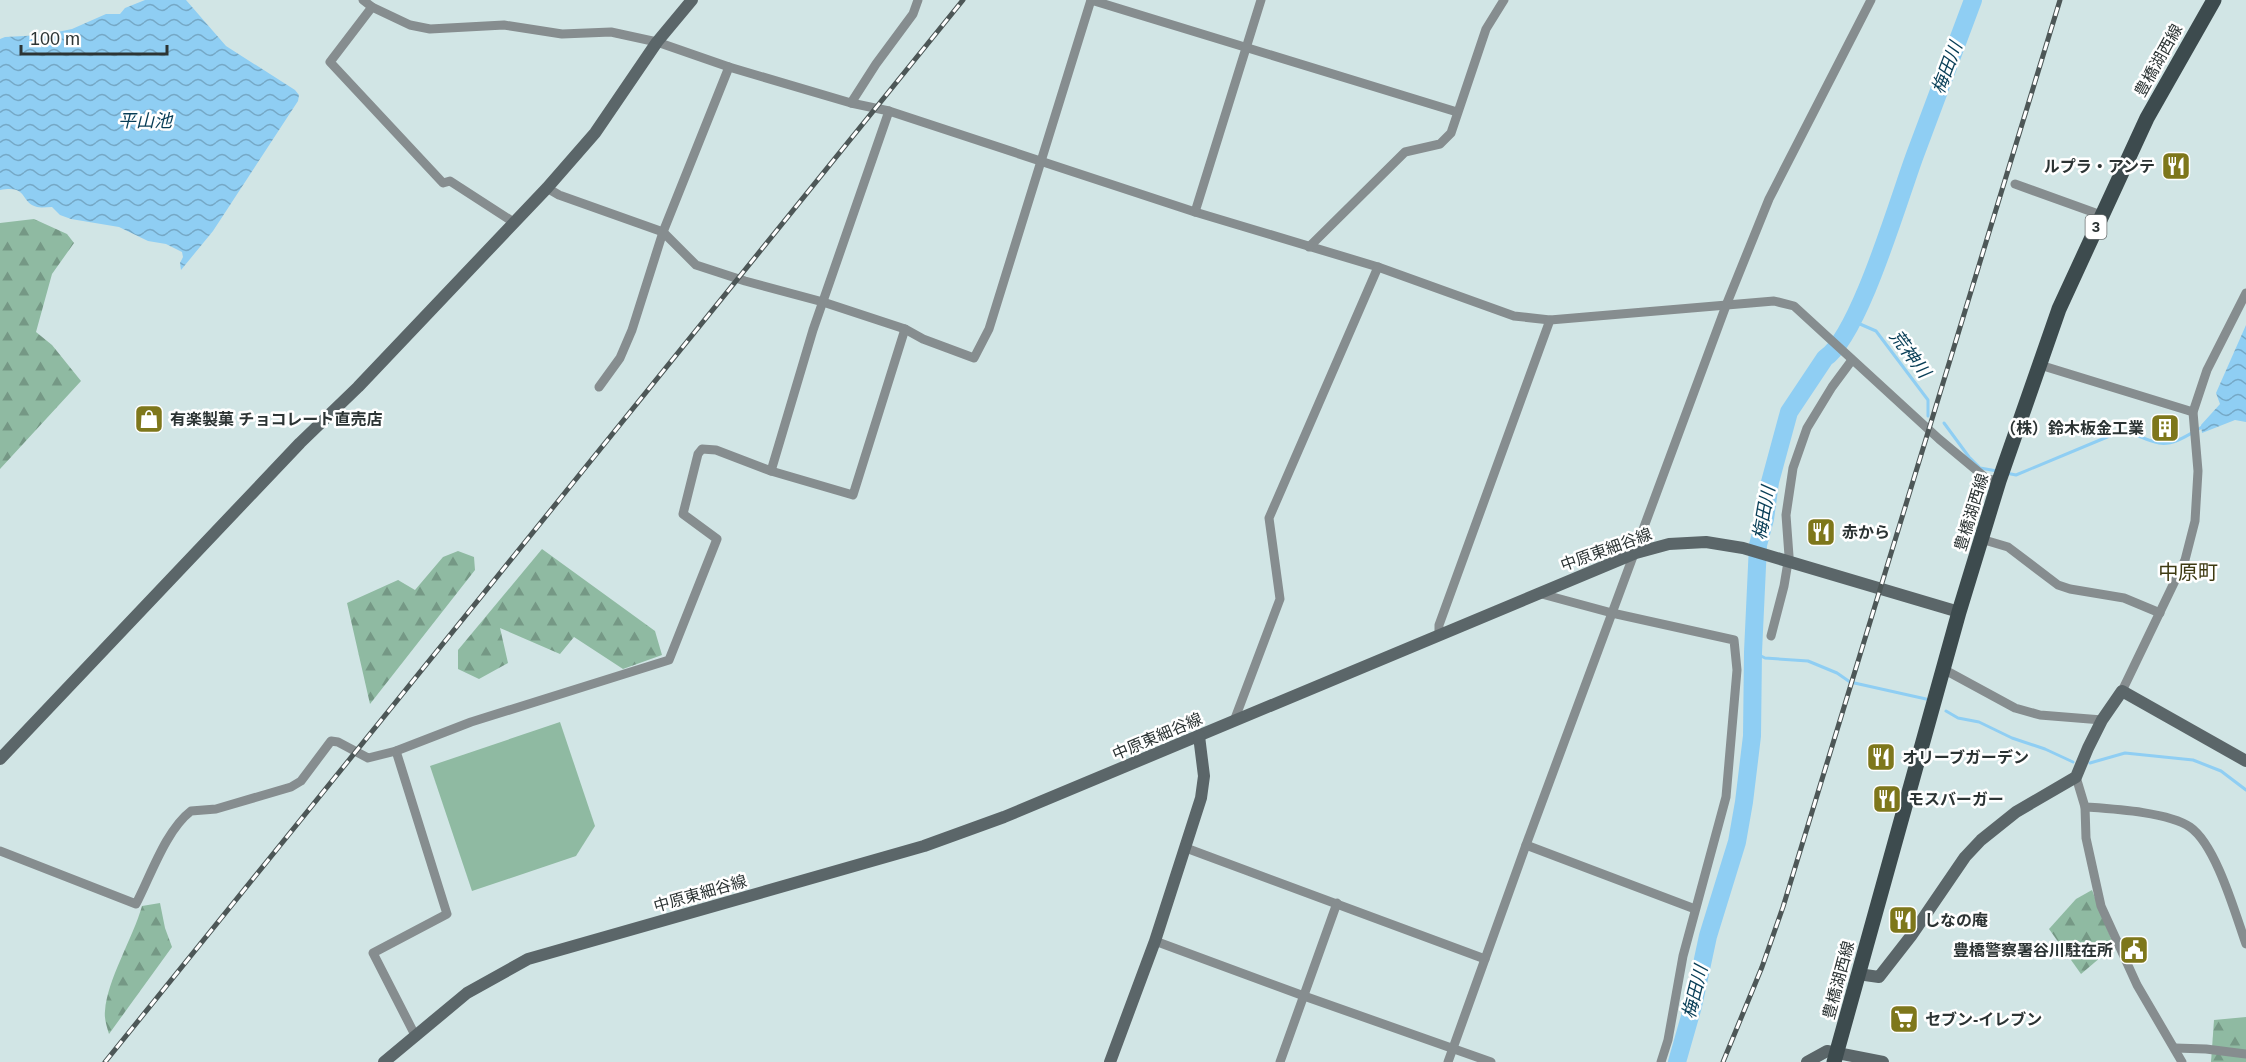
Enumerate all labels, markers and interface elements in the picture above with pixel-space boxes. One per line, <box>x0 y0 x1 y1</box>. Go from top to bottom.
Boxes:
scale bar <box>21 18 166 56</box>
street label: 豊橋湖西線 <box>2132 21 2185 99</box>
text: 100 m <box>30 29 80 49</box>
water label: 梅田川 <box>1928 37 1967 97</box>
water label: 平山池 <box>118 111 174 131</box>
restaurant icon: ルプラ・アンテ <box>2160 150 2192 182</box>
place label: ルプラ・アンテ <box>2044 158 2155 175</box>
road number: 3 <box>2086 215 2106 239</box>
water label: 荒神川 <box>1886 326 1935 383</box>
shop icon: 有楽製菓 チョコレート直売店 <box>133 403 165 435</box>
place label: 有楽製菓 チョコレート直売店 <box>170 410 382 428</box>
building icon: （株）鈴木板金工業 <box>2149 412 2181 444</box>
place label: （株）鈴木板金工業 <box>2000 420 2144 437</box>
street label: 豊橋湖西線 <box>1952 471 1991 553</box>
water label: 梅田川 <box>1749 483 1779 541</box>
restaurant icon: 赤から <box>1805 516 1837 548</box>
place label: 赤から <box>1842 524 1890 541</box>
street label: 中原東細谷線 <box>1558 525 1654 574</box>
district label: 中原町 <box>2158 561 2218 583</box>
street label: 中原東細谷線 <box>1110 710 1205 763</box>
restaurant icon: オリーブガーデン <box>1865 741 1897 773</box>
place label: オリーブガーデン <box>1902 749 2029 766</box>
restaurant icon: モスバーガー <box>1871 783 1903 815</box>
place label: モスバーガー <box>1908 791 2004 808</box>
street label: 中原東細谷線 <box>652 872 749 915</box>
restaurant icon: しなの庵 <box>1887 904 1919 936</box>
place label: しなの庵 <box>1924 912 1988 929</box>
public building icon: 豊橋警察署谷川駐在所 <box>2118 934 2150 966</box>
street label: 豊橋湖西線 <box>1820 939 1857 1021</box>
place label: 豊橋警察署谷川駐在所 <box>1953 942 2113 959</box>
water label: 梅田川 <box>1679 961 1712 1021</box>
supermarket icon: セブン-イレブン <box>1888 1003 1920 1035</box>
place label: セブン-イレブン <box>1925 1011 2042 1028</box>

